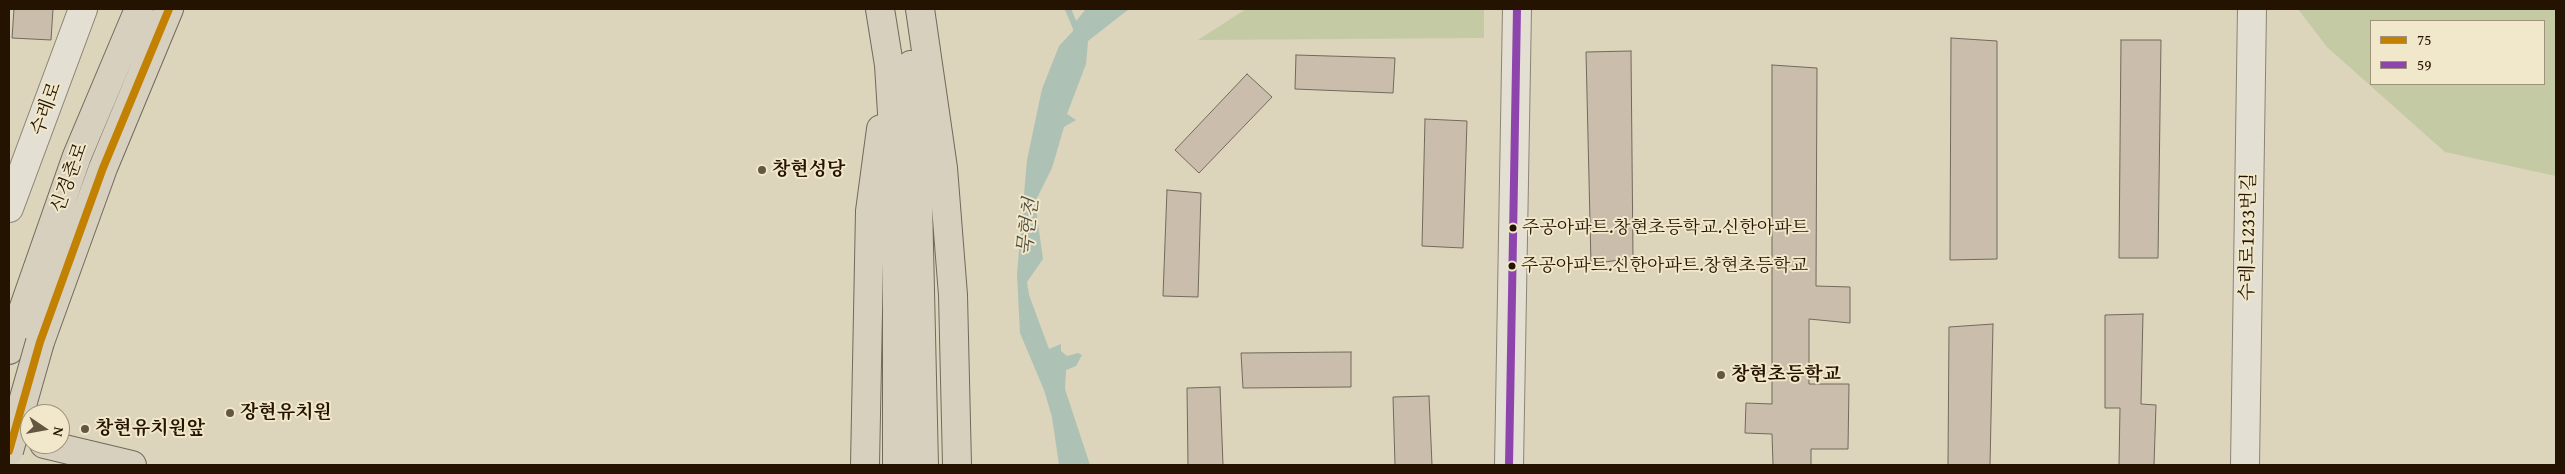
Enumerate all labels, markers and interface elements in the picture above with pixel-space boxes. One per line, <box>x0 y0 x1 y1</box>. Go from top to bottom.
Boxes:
legend <box>2370 20 2545 85</box>
text: 75 <box>2417 29 2431 50</box>
text: 59 <box>2417 54 2431 75</box>
street label: 수레로 <box>27 79 67 139</box>
street label: 신경춘로 <box>47 140 93 216</box>
place label: 창현성당 <box>772 159 845 181</box>
marker: 창현성당 <box>756 164 768 176</box>
street label: 수레로1233번길 <box>2236 173 2262 301</box>
water label: 묵현천 <box>1014 197 1044 257</box>
place label: 주공아파트.창현초등학교.신한아파트 <box>1522 217 1809 239</box>
marker: 주공아파트.창현초등학교.신한아파트 <box>1508 223 1518 233</box>
place label: 주공아파트.신한아파트.창현초등학교 <box>1521 255 1808 277</box>
marker: 주공아파트.신한아파트.창현초등학교 <box>1507 261 1517 271</box>
place label: 창현초등학교 <box>1731 364 1841 386</box>
marker: 창현초등학교 <box>1715 369 1727 381</box>
place label: 장현유치원 <box>240 402 332 424</box>
north arrow <box>20 404 70 454</box>
marker: 장현유치원 <box>224 407 236 419</box>
place label: 창현유치원앞 <box>95 418 205 440</box>
marker: 창현유치원앞 <box>79 423 91 435</box>
text: N <box>48 425 69 439</box>

